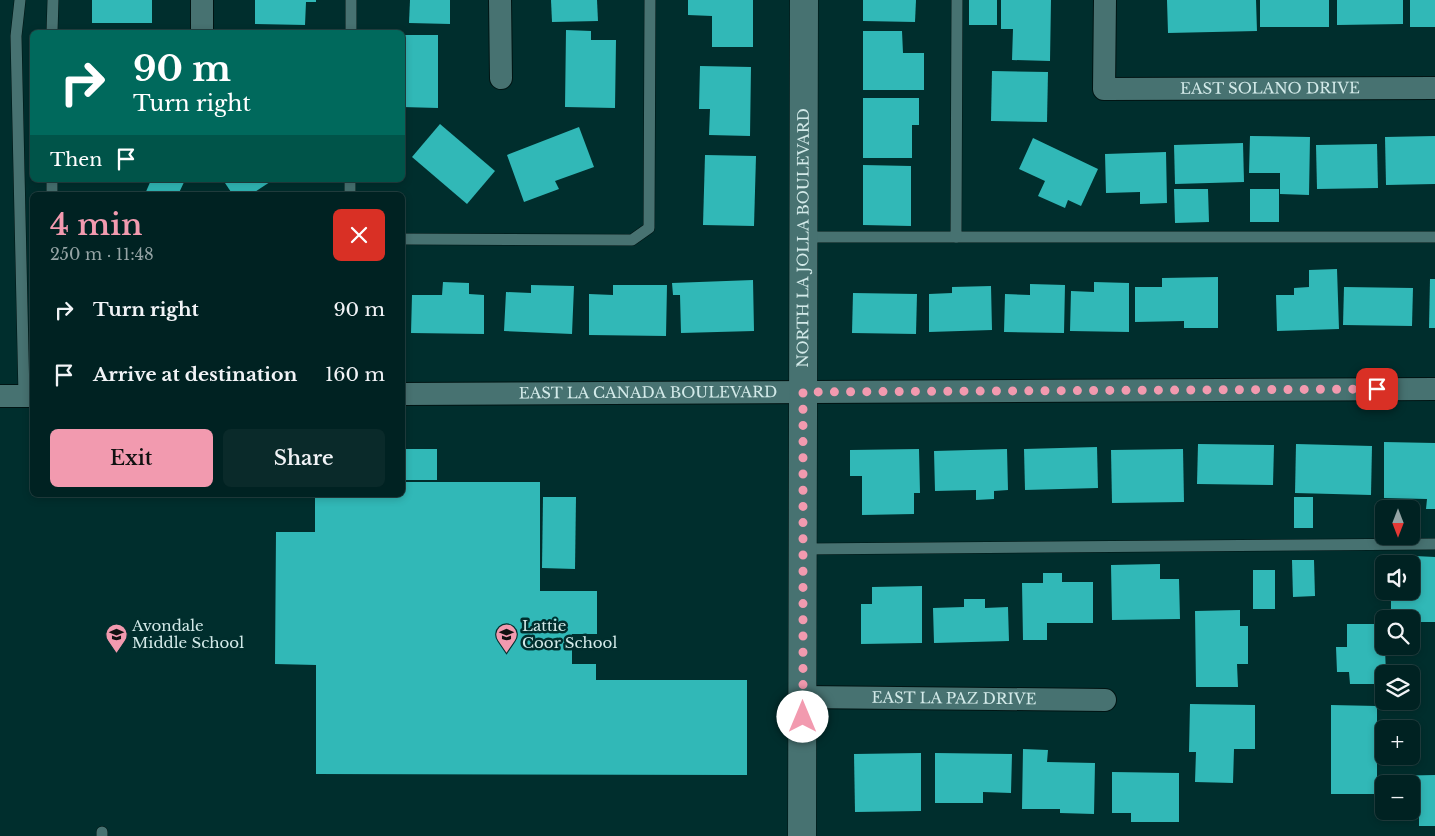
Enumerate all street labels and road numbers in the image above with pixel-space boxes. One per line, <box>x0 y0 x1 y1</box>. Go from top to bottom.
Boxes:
street label: EAST SOLANO DRIVE <box>1180 78 1360 98</box>
street label: NORTH LA JOLLA BOULEVARD <box>793 108 813 368</box>
street label: EAST LA CANADA BOULEVARD <box>519 382 777 402</box>
street label: EAST LA PAZ DRIVE <box>871 688 1037 708</box>

